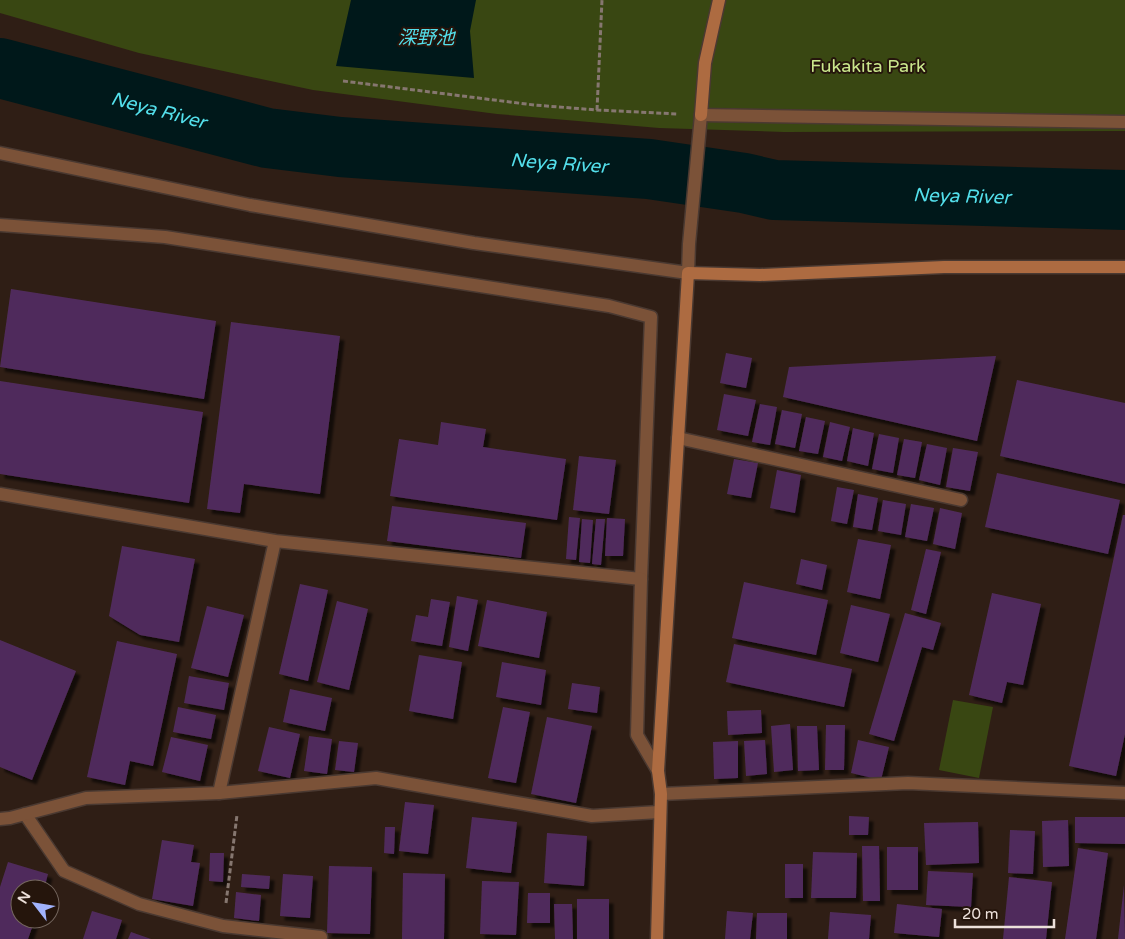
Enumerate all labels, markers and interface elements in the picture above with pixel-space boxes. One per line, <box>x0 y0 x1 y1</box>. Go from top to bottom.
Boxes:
water label: 深野池 <box>397 27 456 49</box>
park label: Fukakita Park <box>810 55 926 77</box>
water label: Neya River <box>108 88 211 134</box>
water label: Neya River <box>509 149 611 178</box>
water label: Neya River <box>913 184 1014 209</box>
north arrow <box>10 879 60 929</box>
text: N <box>14 888 34 907</box>
scale bar <box>955 896 1054 928</box>
text: 20 m <box>962 905 999 923</box>

